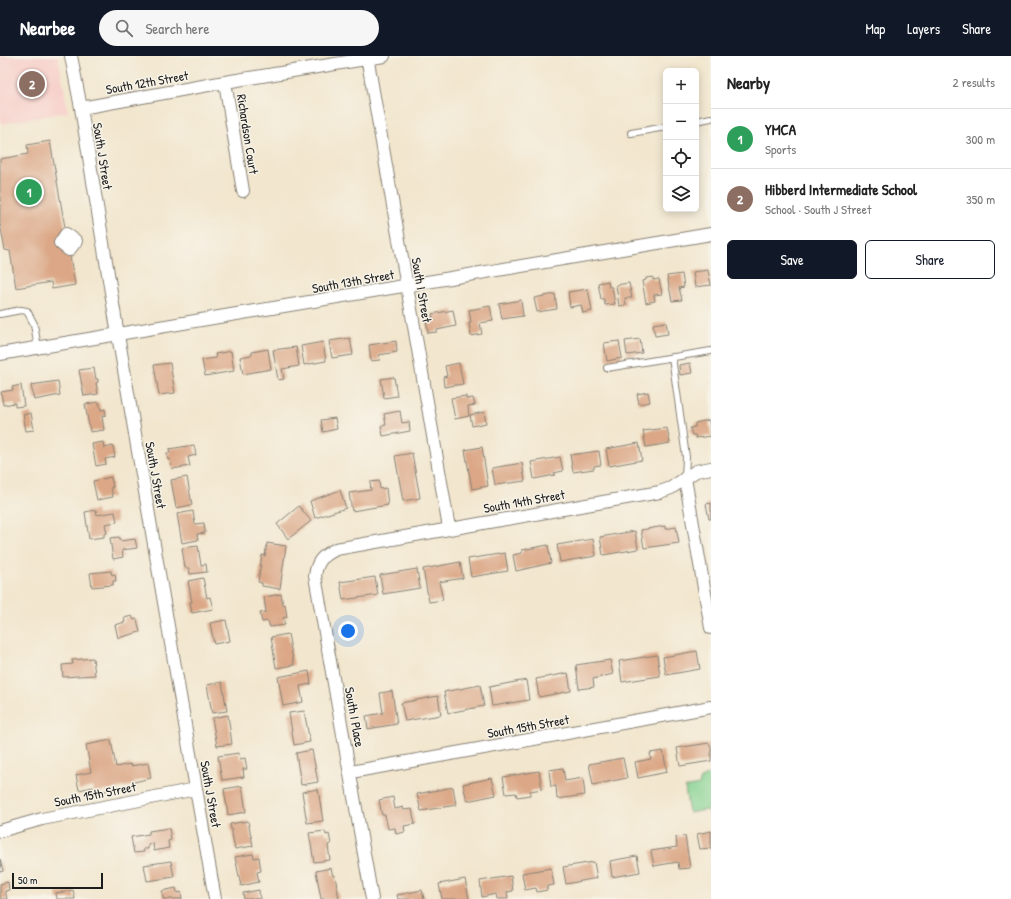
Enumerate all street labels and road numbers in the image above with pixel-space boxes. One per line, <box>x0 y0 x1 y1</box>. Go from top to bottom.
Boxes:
street label: South 12th Street <box>104 66 190 98</box>
street label: Richardson Court <box>233 93 263 176</box>
street label: South J Street <box>89 121 117 191</box>
street label: South I Street <box>407 256 437 324</box>
street label: South 13th Street <box>311 265 396 297</box>
street label: South J Street <box>141 440 171 510</box>
street label: South 14th Street <box>482 485 567 517</box>
street label: South I Place <box>341 686 369 748</box>
street label: South 15th Street <box>486 710 571 742</box>
street label: South J Street <box>196 759 226 829</box>
street label: South 15th Street <box>53 777 138 811</box>

